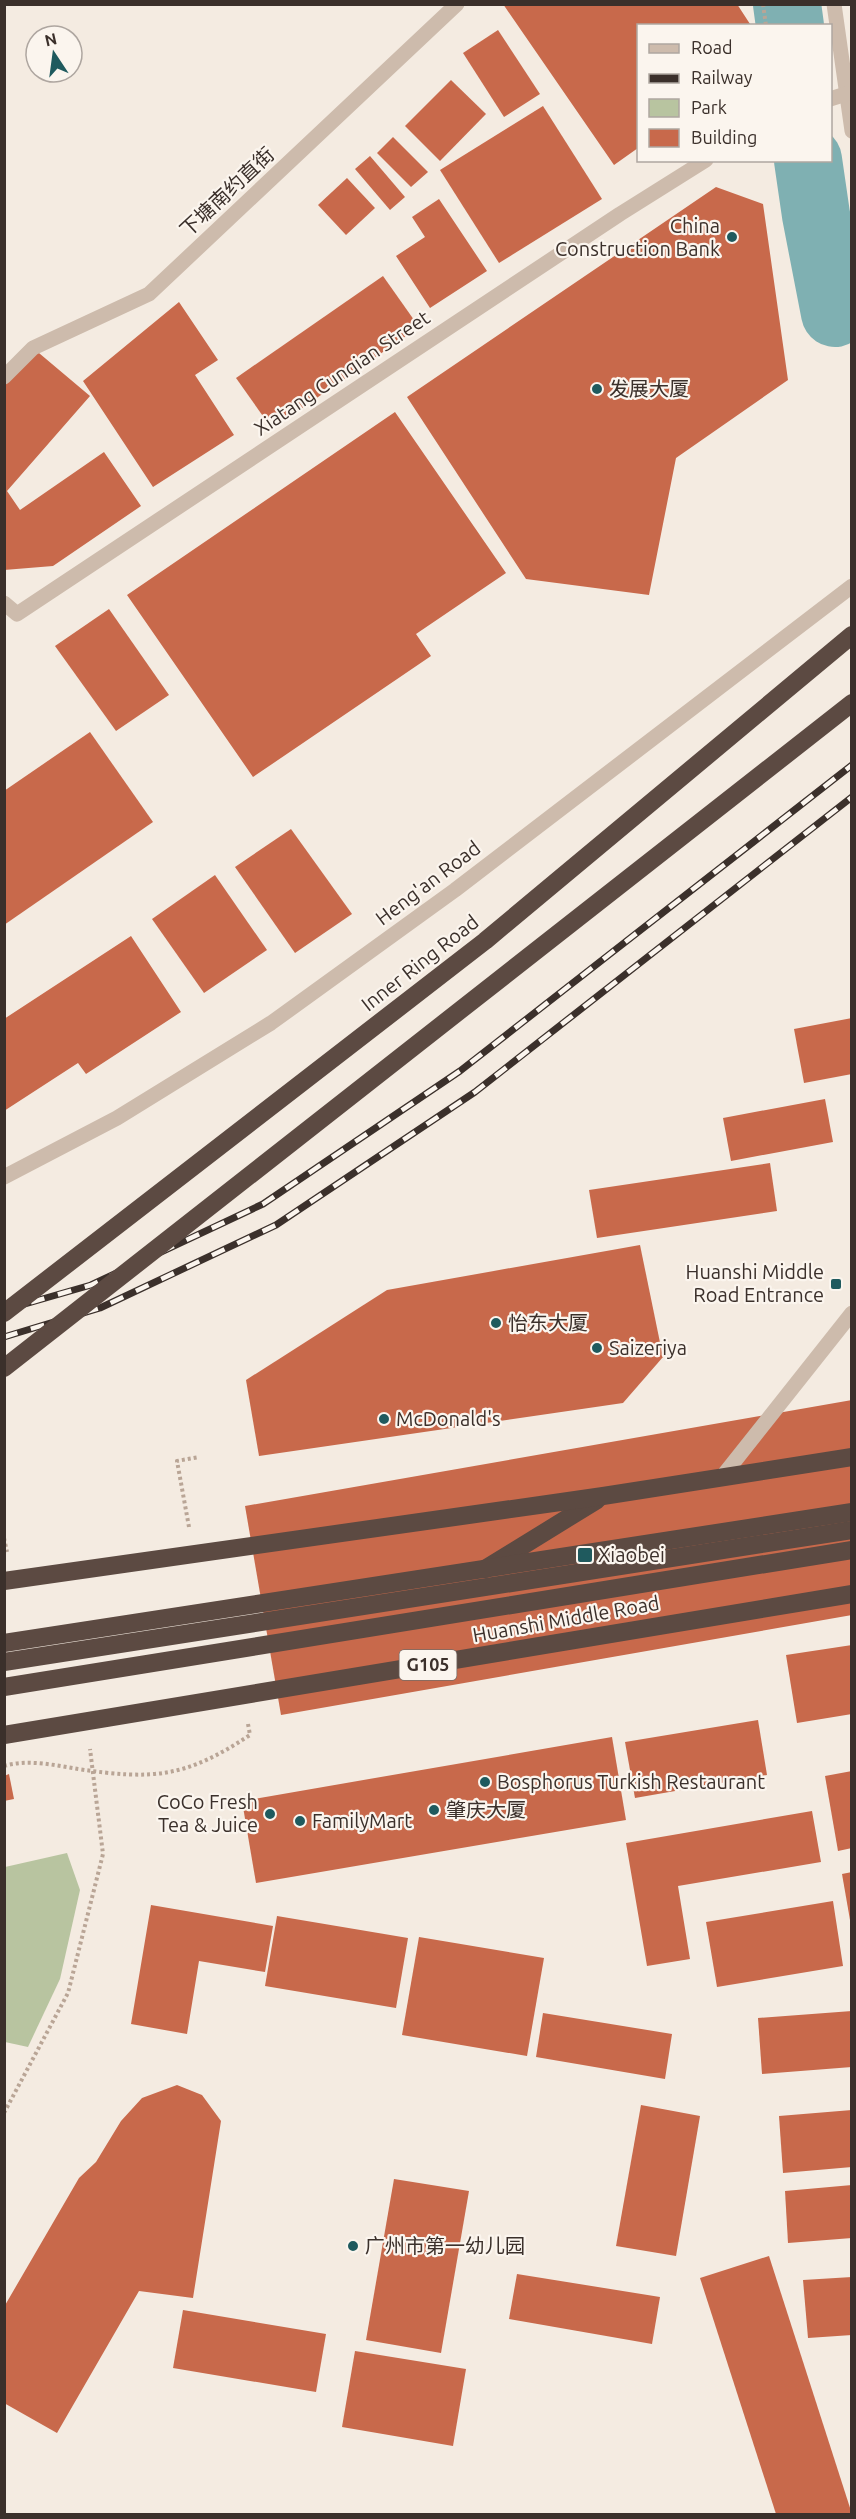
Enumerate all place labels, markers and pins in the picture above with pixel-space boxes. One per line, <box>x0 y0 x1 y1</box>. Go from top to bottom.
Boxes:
place label: China Construction Bank <box>555 214 720 260</box>
marker: China Construction Bank <box>725 230 739 244</box>
place label: 发展大厦 <box>609 377 689 400</box>
marker: 发展大厦 <box>590 382 604 396</box>
place label: Huanshi Middle Road Entrance <box>685 1260 824 1306</box>
marker: Huanshi Middle Road Entrance <box>829 1277 843 1291</box>
place label: 怡东大厦 <box>508 1311 588 1334</box>
marker: 怡东大厦 <box>489 1316 503 1330</box>
place label: Saizeriya <box>609 1336 687 1359</box>
marker: Saizeriya <box>590 1341 604 1355</box>
place label: McDonald's <box>396 1407 501 1430</box>
marker: McDonald's <box>377 1412 391 1426</box>
place label: Xiaobei <box>598 1543 665 1566</box>
marker: Xiaobei <box>576 1546 594 1564</box>
place label: Bosphorus Turkish Restaurant <box>497 1770 765 1793</box>
marker: Bosphorus Turkish Restaurant <box>478 1775 492 1789</box>
place label: CoCo Fresh Tea & Juice <box>157 1790 258 1836</box>
place label: 肇庆大厦 <box>446 1798 526 1821</box>
marker: 肇庆大厦 <box>427 1803 441 1817</box>
marker: CoCo Fresh Tea & Juice <box>263 1807 277 1821</box>
place label: FamilyMart <box>312 1809 412 1832</box>
marker: FamilyMart <box>293 1814 307 1828</box>
place label: 广州市第一幼儿园 <box>365 2234 525 2257</box>
marker: 广州市第一幼儿园 <box>346 2239 360 2253</box>

